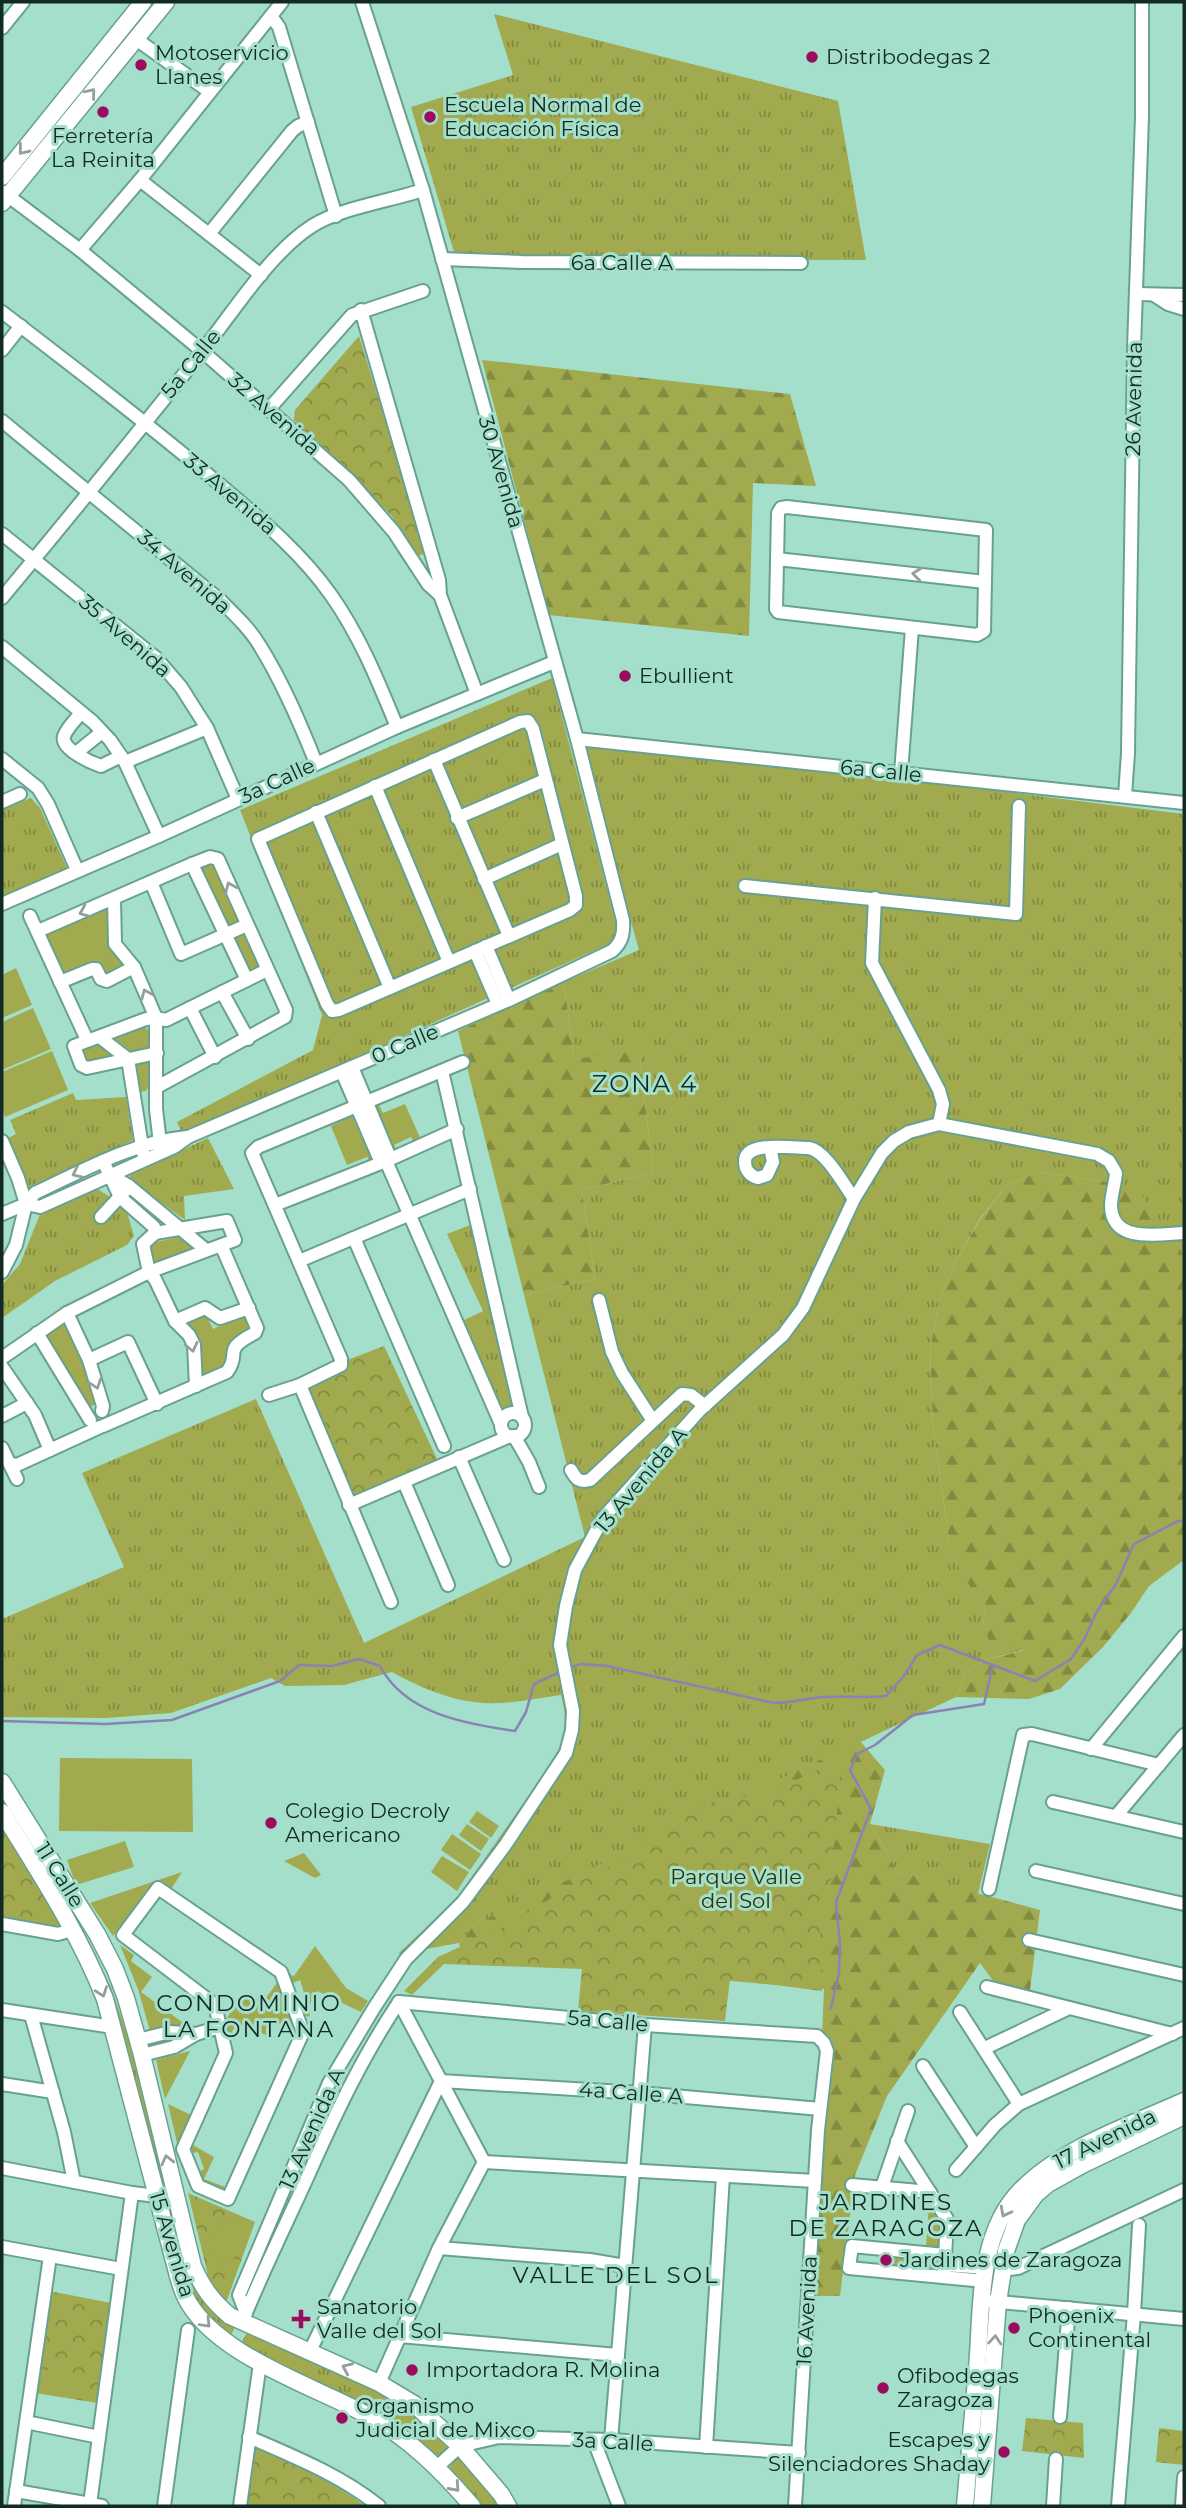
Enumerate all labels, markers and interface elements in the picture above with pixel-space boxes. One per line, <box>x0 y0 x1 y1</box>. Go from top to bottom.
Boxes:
place label: Motoservicio Llanes <box>155 40 289 89</box>
place label: Distribodegas 2 <box>826 44 991 69</box>
marker: Distribodegas 2 <box>804 49 820 65</box>
marker: Motoservicio Llanes <box>133 57 149 73</box>
one-way arrow <box>83 89 96 101</box>
place label: Escuela Normal de Educación Física <box>444 92 642 141</box>
marker: Ferretería La Reinita <box>95 104 111 120</box>
marker: Escuela Normal de Educación Física <box>422 109 438 125</box>
place label: Ferretería La Reinita <box>51 123 155 172</box>
one-way arrow <box>19 143 32 155</box>
street label: 6a Calle A <box>571 250 674 275</box>
street label: 5a Calle <box>155 324 226 403</box>
street label: 26 Avenida <box>1120 341 1147 457</box>
street label: 32 Avenida <box>223 367 326 460</box>
street label: 30 Avenida <box>473 413 529 531</box>
street label: 33 Avenida <box>179 447 282 540</box>
street label: 34 Avenida <box>132 524 236 619</box>
one-way arrow <box>911 567 923 582</box>
street label: 35 Avenida <box>74 589 176 682</box>
place label: Ebullient <box>639 663 734 688</box>
marker: Ebullient <box>617 668 633 684</box>
street label: 3a Calle <box>235 752 319 809</box>
street label: 6a Calle <box>839 754 923 787</box>
one-way arrow <box>224 882 238 895</box>
one-way arrow <box>79 904 91 918</box>
one-way arrow <box>140 989 154 1001</box>
street label: 0 Calle <box>367 1018 442 1069</box>
district label: ZONA 4 <box>592 1069 698 1098</box>
one-way arrow <box>72 1165 84 1179</box>
one-way arrow <box>184 1341 198 1353</box>
one-way arrow <box>88 1378 103 1390</box>
street label: 13 Avenida A <box>589 1421 693 1538</box>
place label: Colegio Decroly Americano <box>285 1798 450 1847</box>
marker: Colegio Decroly Americano <box>263 1815 279 1831</box>
street label: 11 Calle <box>31 1838 90 1912</box>
park label: Parque Valle del Sol <box>670 1864 802 1913</box>
one-way arrow <box>93 1985 107 1997</box>
district label: CONDOMINIO LA FONTANA <box>156 1989 342 2043</box>
street label: 5a Calle <box>567 2005 649 2036</box>
street label: 13 Avenida A <box>274 2063 350 2193</box>
street label: 4a Calle A <box>578 2076 685 2109</box>
street label: 17 Avenida <box>1050 2103 1160 2174</box>
one-way arrow <box>161 2154 175 2166</box>
street label: 15 Avenida <box>144 2188 200 2300</box>
district label: JARDINES DE ZARAGOZA <box>788 2188 984 2242</box>
one-way arrow <box>1000 2205 1013 2218</box>
place label: Jardines de Zaragoza <box>899 2247 1123 2272</box>
marker: Jardines de Zaragoza <box>878 2252 894 2268</box>
street label: 16 Avenida <box>791 2255 822 2367</box>
district label: VALLE DEL SOL <box>512 2261 720 2289</box>
place label: Sanatorio Valle del Sol <box>317 2294 442 2343</box>
place label: Phoenix Continental <box>1028 2303 1151 2352</box>
marker: Sanatorio Valle del Sol <box>291 2309 311 2329</box>
one-way arrow <box>198 2315 210 2328</box>
marker: Phoenix Continental <box>1006 2320 1022 2336</box>
one-way arrow <box>987 2335 1002 2346</box>
place label: Importadora R. Molina <box>426 2357 660 2382</box>
one-way arrow <box>342 2362 355 2376</box>
marker: Importadora R. Molina <box>404 2362 420 2378</box>
place label: Ofibodegas Zaragoza <box>897 2363 1019 2412</box>
marker: Ofibodegas Zaragoza <box>875 2380 891 2396</box>
place label: Organismo Judicial de Mixco <box>355 2393 535 2442</box>
marker: Organismo Judicial de Mixco <box>334 2410 350 2426</box>
street label: 3a Calle <box>572 2427 654 2456</box>
place label: Escapes y Silenciadores Shaday <box>768 2427 991 2476</box>
marker: Escapes y Silenciadores Shaday <box>996 2444 1012 2460</box>
one-way arrow <box>447 2479 459 2492</box>

